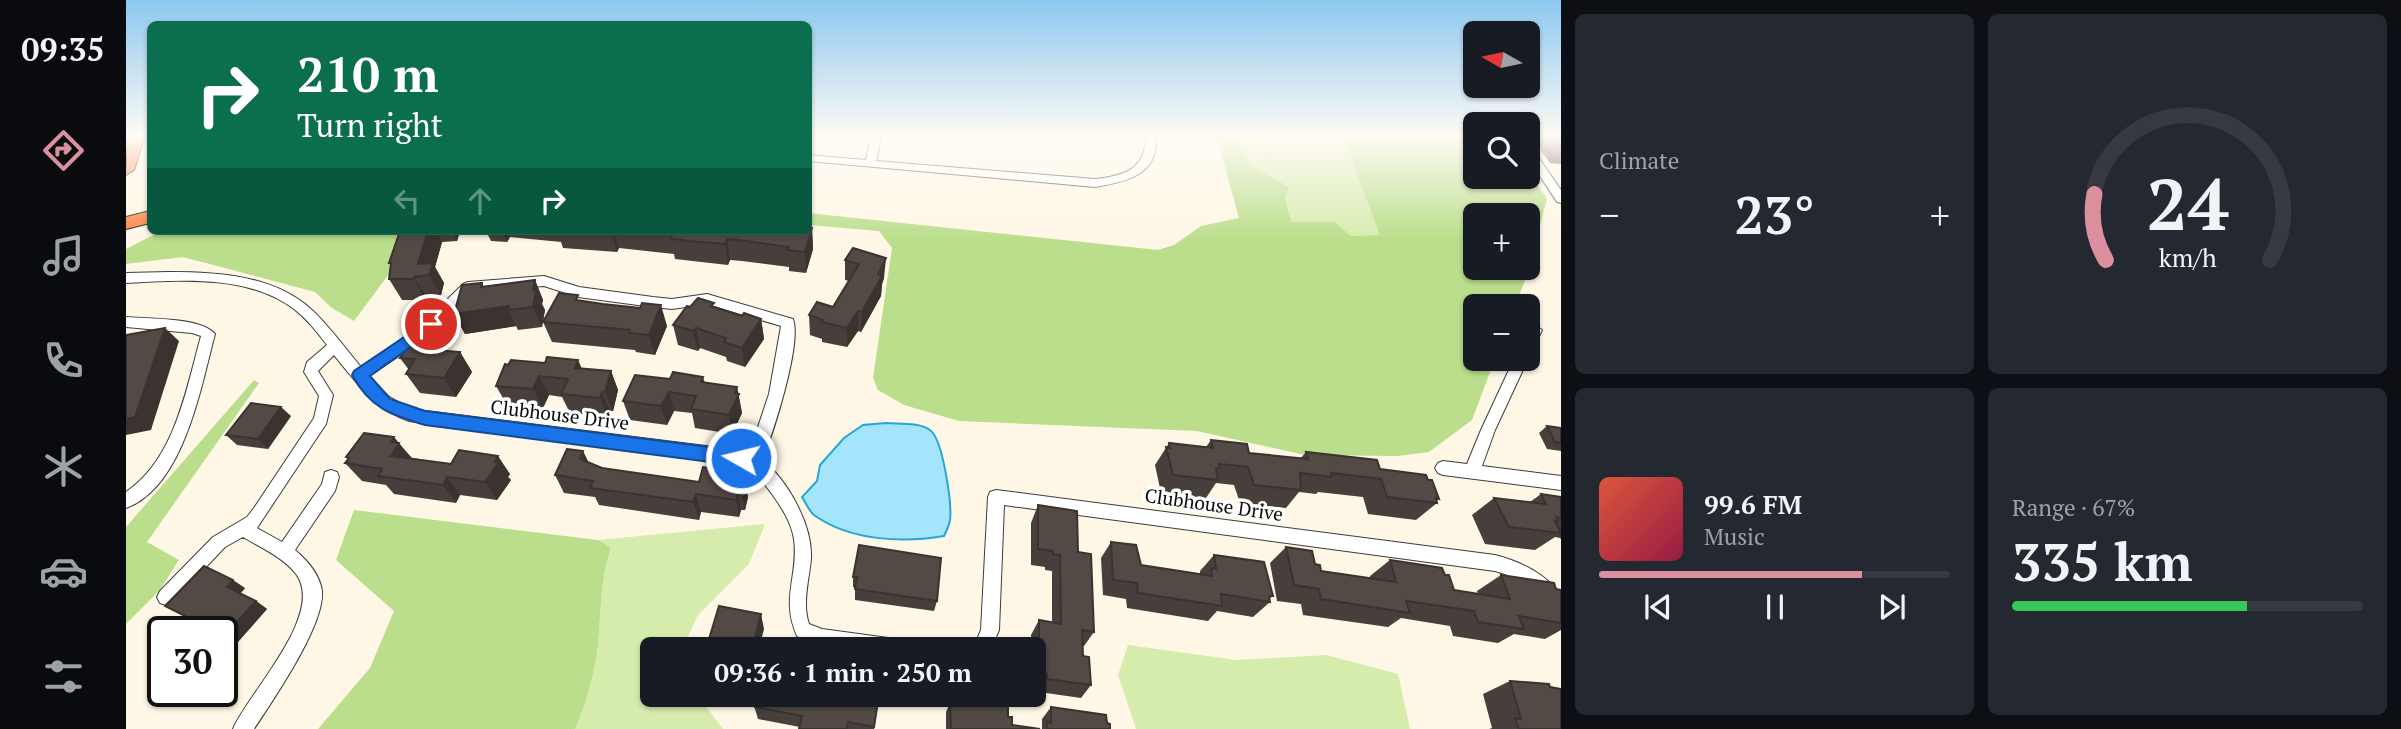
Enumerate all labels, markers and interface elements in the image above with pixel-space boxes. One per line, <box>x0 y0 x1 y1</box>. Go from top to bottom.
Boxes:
north arrow <box>1463 21 1540 98</box>
map controls <box>1463 21 1540 371</box>
text: 09:35 <box>21 28 105 70</box>
text: 210 m <box>297 41 439 106</box>
icon: right <box>182 49 273 140</box>
text: Turn right <box>297 104 443 146</box>
button: search <box>1463 112 1540 189</box>
icon: directions <box>39 126 88 175</box>
text: Climate <box>1599 145 1679 176</box>
text: 24 <box>2146 154 2229 251</box>
text: 23° <box>1734 180 1815 249</box>
icon: left <box>388 182 426 220</box>
icon: ahead <box>461 182 499 220</box>
icon: right <box>534 182 572 220</box>
text: − <box>1599 190 1619 240</box>
text: + <box>1930 190 1950 240</box>
button: + <box>1463 203 1540 280</box>
icon: music <box>39 231 88 280</box>
text: km/h <box>2159 241 2217 274</box>
pin <box>401 294 461 354</box>
button: − <box>1463 294 1540 371</box>
icon: arrive <box>412 305 450 343</box>
icon: phone <box>39 336 88 385</box>
street label: Clubhouse Drive <box>489 393 631 435</box>
position arrow <box>704 421 778 495</box>
icon: climate <box>39 442 88 491</box>
street label: Clubhouse Drive <box>1143 482 1285 526</box>
text: 99.6 FM <box>1704 487 1802 521</box>
text: Range · 67% <box>2012 492 2135 523</box>
text: Music <box>1704 521 1765 552</box>
text: 335 km <box>2012 527 2193 596</box>
icon: car <box>39 547 88 596</box>
icon: previous <box>1639 588 1677 626</box>
icon: pause <box>1756 588 1794 626</box>
icon: next <box>1873 588 1911 626</box>
speed limit sign: 30 <box>147 616 238 707</box>
icon: filters <box>39 652 88 701</box>
text: 09:36 · 1 min · 250 m <box>714 655 972 689</box>

